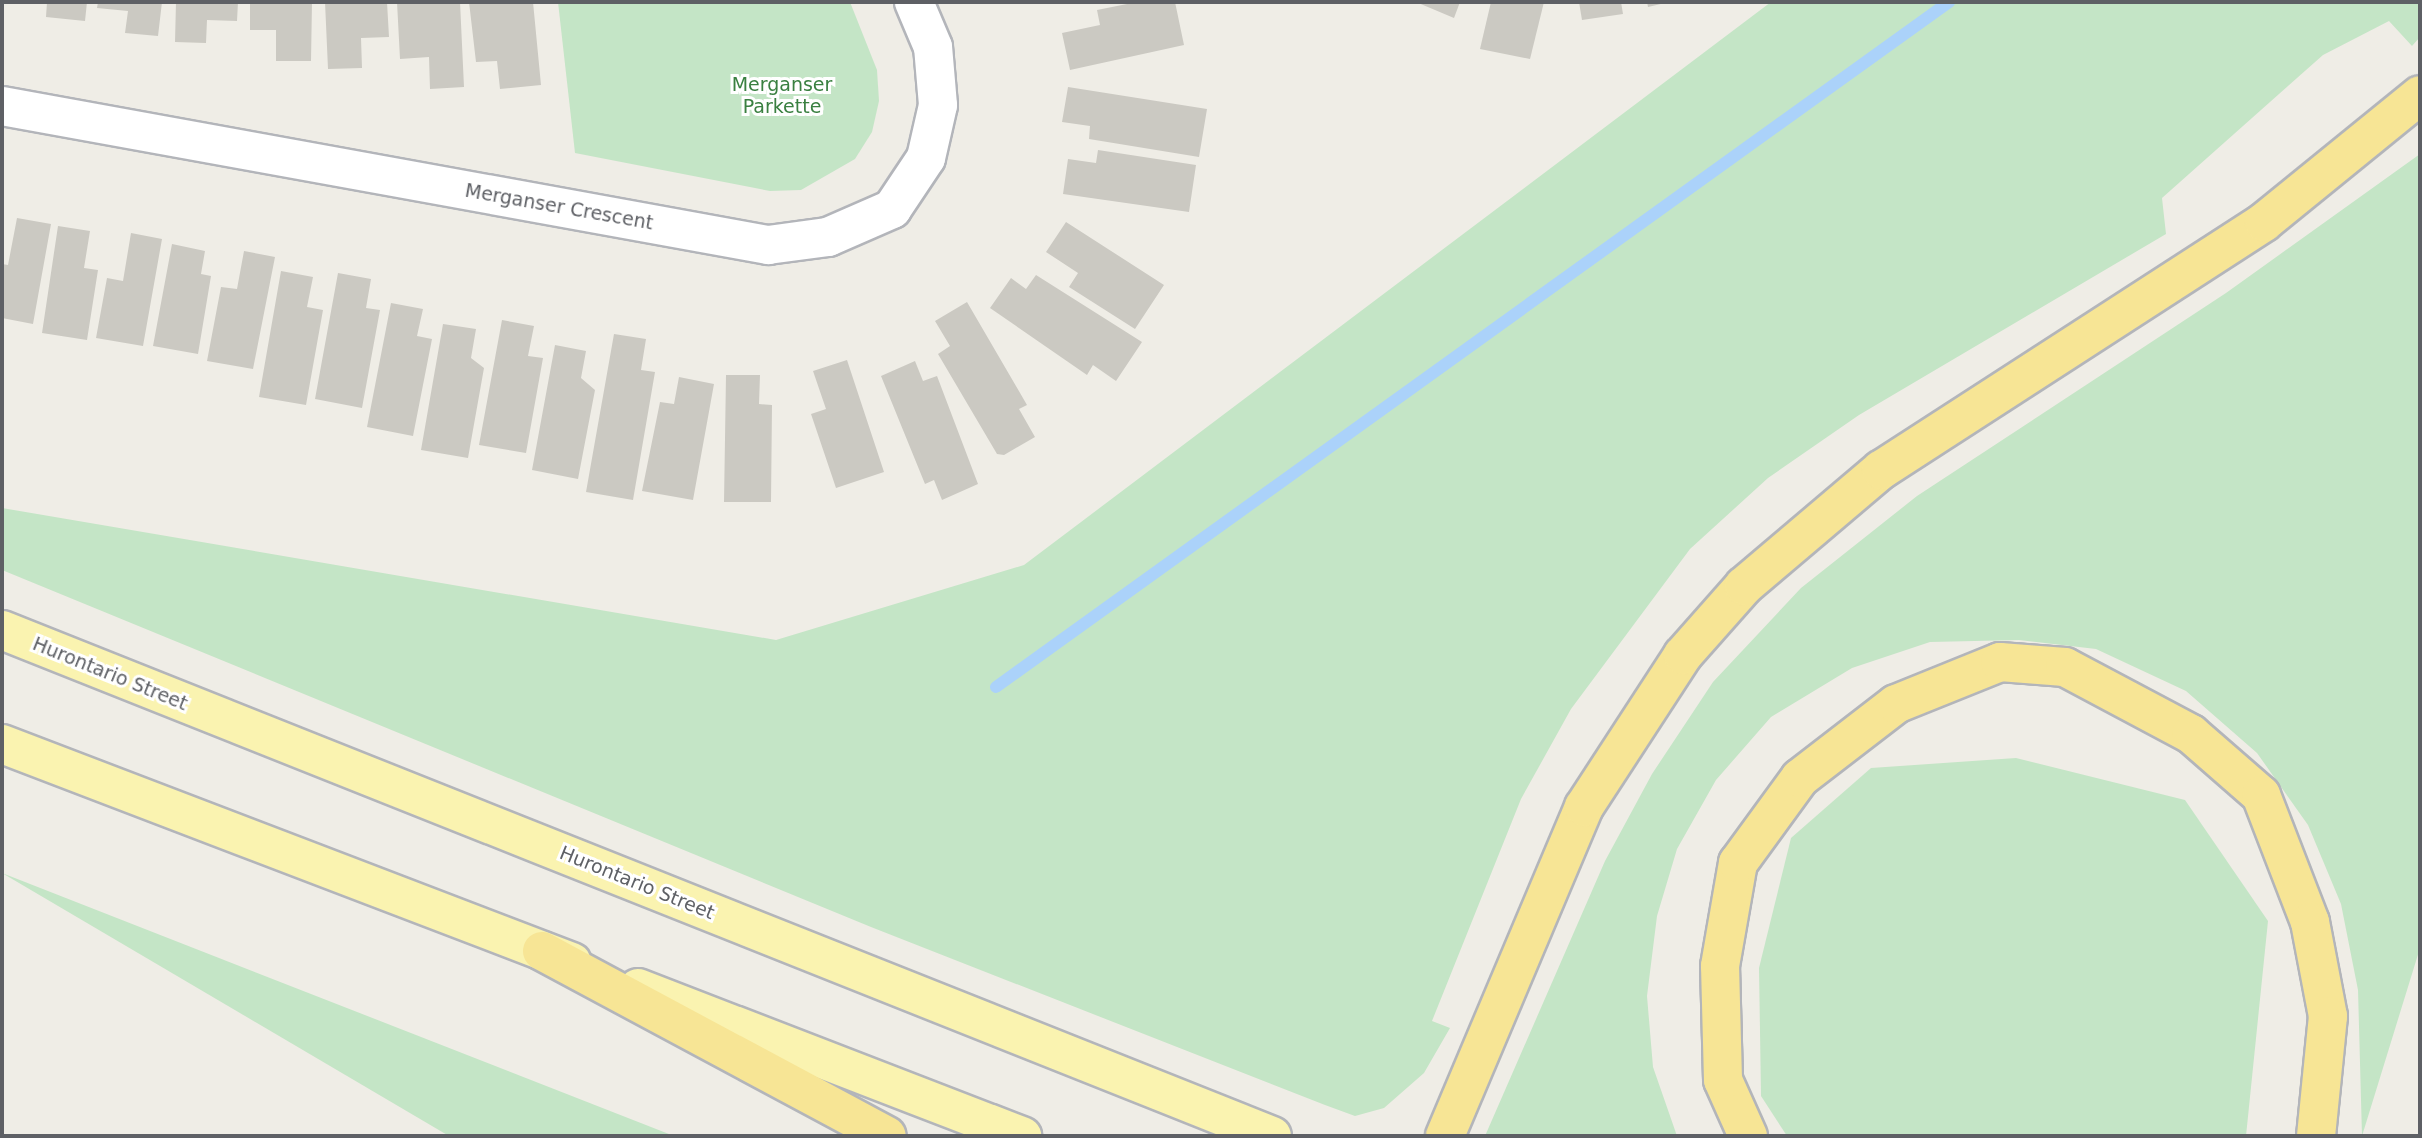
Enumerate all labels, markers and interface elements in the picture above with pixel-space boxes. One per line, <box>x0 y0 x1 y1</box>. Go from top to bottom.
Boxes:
park label: Merganser Parkette <box>732 74 832 118</box>
street label: Merganser Crescent <box>463 179 655 235</box>
street label: Hurontario Street <box>29 633 191 715</box>
street label: Hurontario Street <box>556 842 718 924</box>

